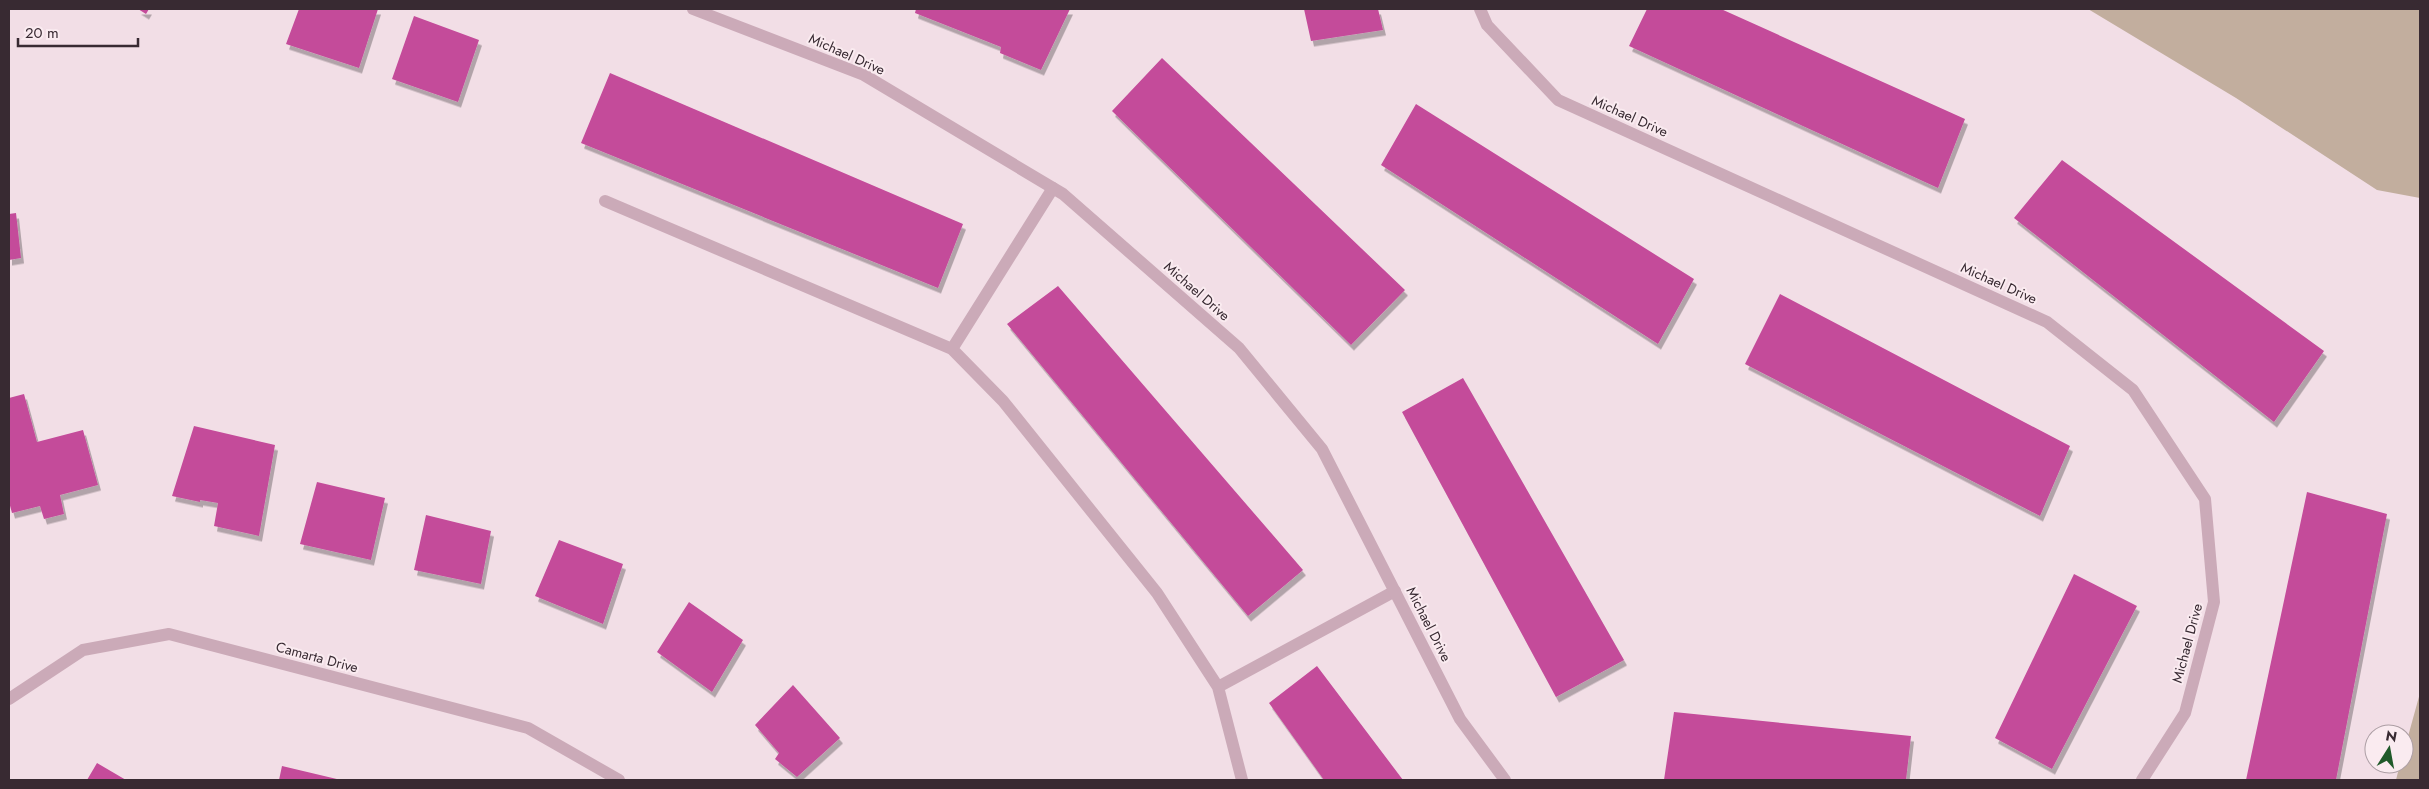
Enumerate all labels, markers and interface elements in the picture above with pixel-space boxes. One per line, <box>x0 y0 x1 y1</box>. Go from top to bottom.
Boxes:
scale bar <box>18 15 138 47</box>
text: 20 m <box>25 22 59 44</box>
street label: Michael Drive <box>806 28 888 80</box>
street label: Michael Drive <box>1589 90 1671 142</box>
street label: Michael Drive <box>1160 257 1234 325</box>
street label: Michael Drive <box>1958 257 2040 309</box>
street label: Michael Drive <box>1402 583 1456 665</box>
street label: Michael Drive <box>2167 601 2207 685</box>
street label: Camarta Drive <box>274 636 360 678</box>
north arrow <box>2364 724 2414 774</box>
text: N <box>2384 725 2399 747</box>

